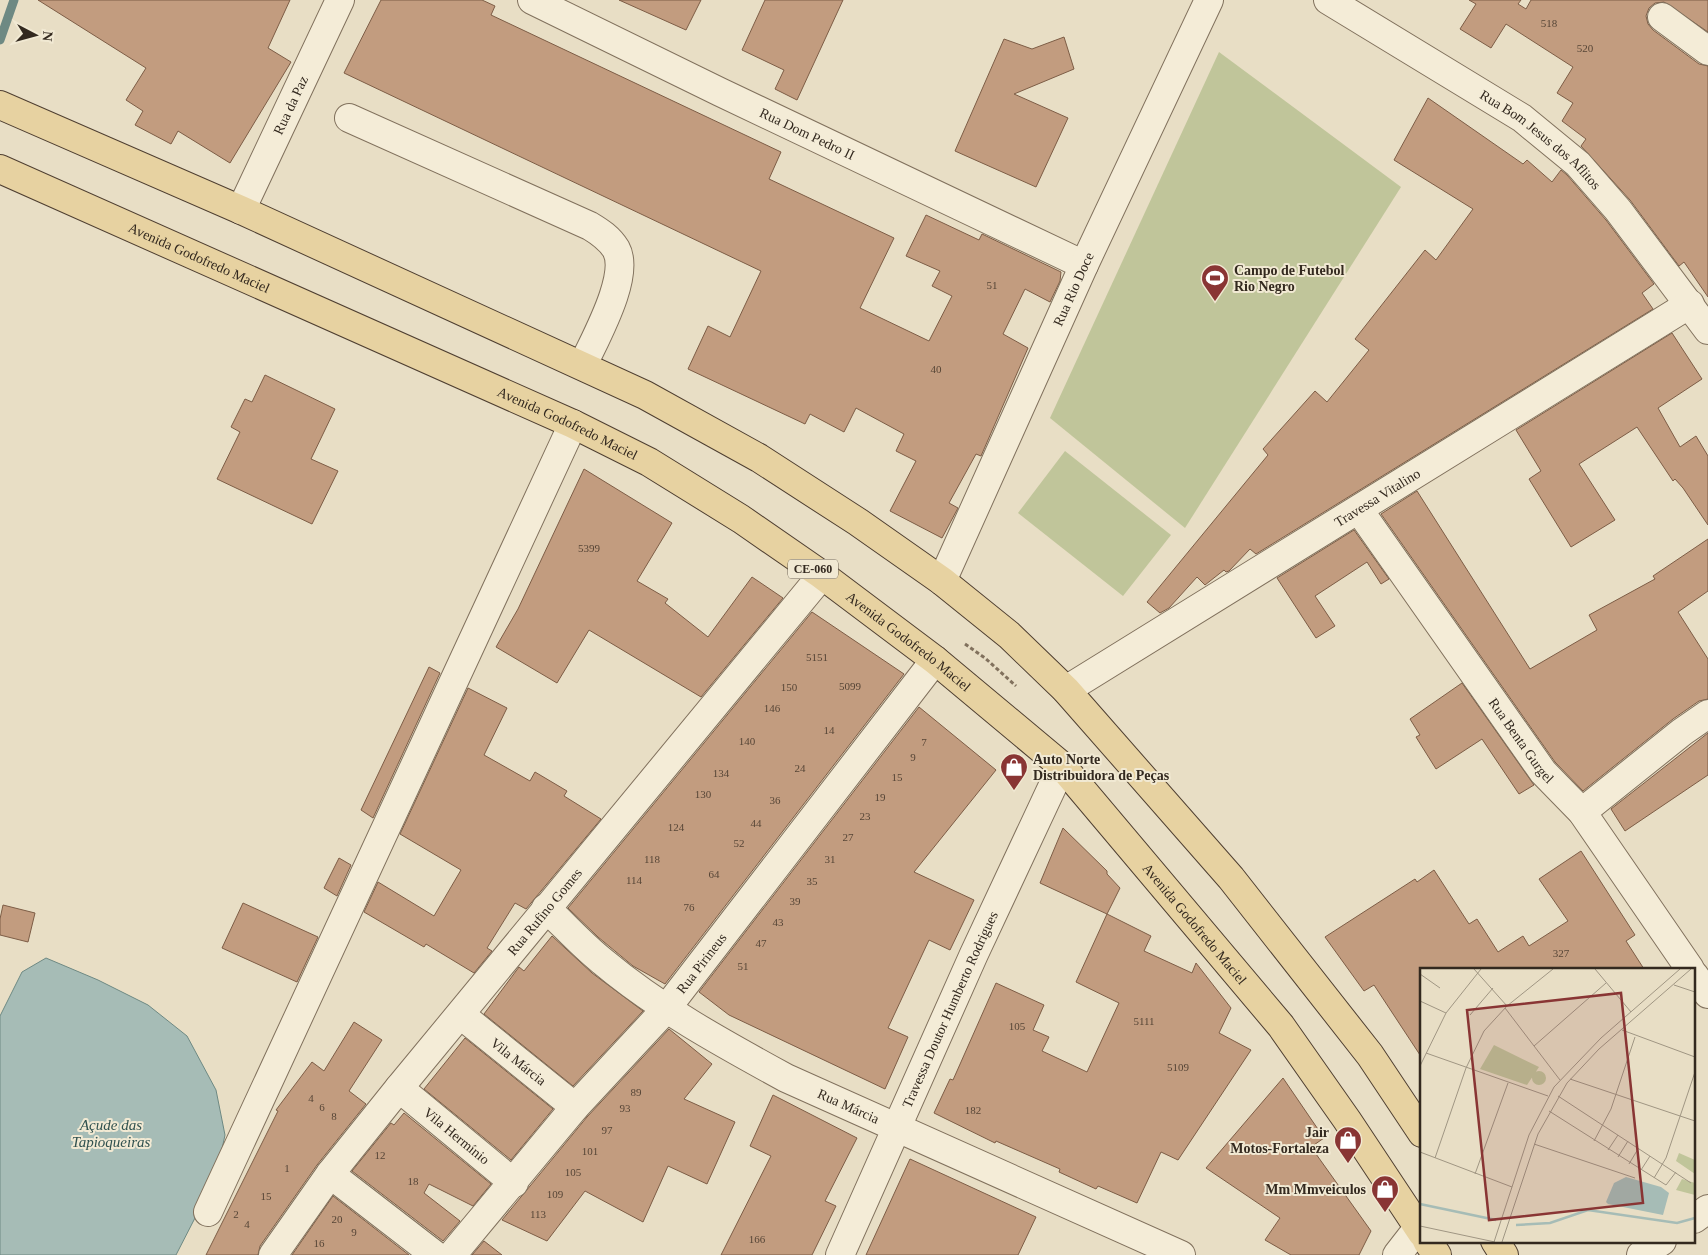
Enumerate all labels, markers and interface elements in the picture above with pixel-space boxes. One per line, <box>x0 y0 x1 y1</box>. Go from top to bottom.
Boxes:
north arrow <box>10 10 60 60</box>
house number: 518 <box>1541 17 1558 29</box>
text: N <box>39 30 55 42</box>
house number: 520 <box>1577 42 1594 54</box>
street label: Rua da Paz <box>271 74 311 137</box>
street label: Rua Bom Jesus dos Aflitos <box>1477 87 1604 193</box>
street label: Rua Dom Pedro II <box>757 105 857 163</box>
street label: Avenida Godofredo Maciel <box>126 220 272 296</box>
street label: Rua Rio Doce <box>1051 250 1097 329</box>
sports icon: Campo de Futebol Rio Negro <box>1200 263 1230 302</box>
place label: Campo de Futebol Rio Negro <box>1234 263 1345 294</box>
house number: 51 <box>987 279 998 291</box>
house number: 40 <box>931 363 942 375</box>
street label: Avenida Godofredo Maciel <box>495 384 640 463</box>
street label: Travessa Vitalino <box>1332 466 1423 530</box>
house number: 5399 <box>578 542 601 554</box>
road number: CE-060 <box>788 560 838 578</box>
street label: Avenida Godofredo Maciel <box>843 589 974 695</box>
house number: 5151 <box>806 651 828 663</box>
house number: 5099 <box>839 680 862 692</box>
house number: 150 <box>781 681 798 693</box>
street label: Rua Benta Gurgel <box>1486 695 1557 786</box>
house number: 146 <box>764 702 781 714</box>
house number: 14 <box>824 724 835 736</box>
house number: 140 <box>739 735 756 747</box>
house number: 7 <box>921 736 927 748</box>
house number: 9 <box>910 751 916 763</box>
shop icon: Auto Norte Distribuidora de Peças <box>999 752 1029 791</box>
place label: Auto Norte Distribuidora de Peças <box>1033 752 1170 783</box>
house number: 24 <box>795 762 806 774</box>
house number: 134 <box>713 767 730 779</box>
house number: 15 <box>892 771 903 783</box>
house number: 130 <box>695 788 712 800</box>
house number: 19 <box>875 791 886 803</box>
house number: 36 <box>770 794 781 806</box>
house number: 23 <box>860 810 871 822</box>
house number: 44 <box>751 817 762 829</box>
house number: 124 <box>668 821 685 833</box>
house number: 27 <box>843 831 854 843</box>
house number: 52 <box>734 837 745 849</box>
house number: 118 <box>644 853 661 865</box>
house number: 31 <box>825 853 836 865</box>
street label: Avenida Godofredo Maciel <box>1140 861 1250 988</box>
street label: Rua Rufino Gomes <box>505 865 585 958</box>
house number: 64 <box>709 868 720 880</box>
house number: 114 <box>626 874 643 886</box>
house number: 35 <box>807 875 818 887</box>
house number: 39 <box>790 895 801 907</box>
house number: 76 <box>684 901 695 913</box>
street label: Travessa Doutor Humberto Rodrigues <box>900 909 1001 1110</box>
house number: 43 <box>773 916 784 928</box>
street label: Rua Pirineus <box>674 930 730 997</box>
house number: 47 <box>756 937 767 949</box>
house number: 327 <box>1553 947 1570 959</box>
house number: 51 <box>738 960 749 972</box>
inset map <box>1420 968 1696 1242</box>
house number: 5111 <box>1133 1015 1155 1027</box>
house number: 105 <box>1009 1020 1026 1032</box>
street label: Vila Márcia <box>488 1035 549 1089</box>
house number: 5109 <box>1167 1061 1190 1073</box>
house number: 89 <box>631 1086 642 1098</box>
street label: Rua Márcia <box>815 1086 882 1127</box>
house number: 4 <box>308 1092 314 1104</box>
house number: 6 <box>319 1101 325 1113</box>
house number: 93 <box>620 1102 631 1114</box>
house number: 182 <box>965 1104 981 1116</box>
street label: Vila Hermínio <box>421 1105 492 1168</box>
house number: 8 <box>331 1110 337 1122</box>
water label: Açude das Tapioqueiras <box>72 1117 150 1150</box>
house number: 97 <box>602 1124 613 1136</box>
place label: Jair Motos-Fortaleza <box>1230 1125 1329 1156</box>
shop icon: Jair Motos-Fortaleza <box>1333 1125 1363 1164</box>
house number: 101 <box>582 1145 598 1157</box>
house number: 12 <box>375 1149 386 1161</box>
house number: 1 <box>284 1162 290 1174</box>
house number: 105 <box>565 1166 582 1178</box>
shop icon: Mm Mmveiculos <box>1370 1174 1400 1213</box>
house number: 18 <box>408 1175 419 1187</box>
place label: Mm Mmveiculos <box>1265 1182 1367 1197</box>
house number: 109 <box>547 1188 564 1200</box>
house number: 15 <box>261 1190 272 1202</box>
house number: 2 <box>233 1208 239 1220</box>
house number: 113 <box>530 1208 547 1220</box>
house number: 20 <box>332 1213 343 1225</box>
house number: 4 <box>244 1218 250 1230</box>
house number: 9 <box>351 1226 357 1238</box>
house number: 166 <box>749 1233 766 1245</box>
house number: 16 <box>314 1237 325 1249</box>

